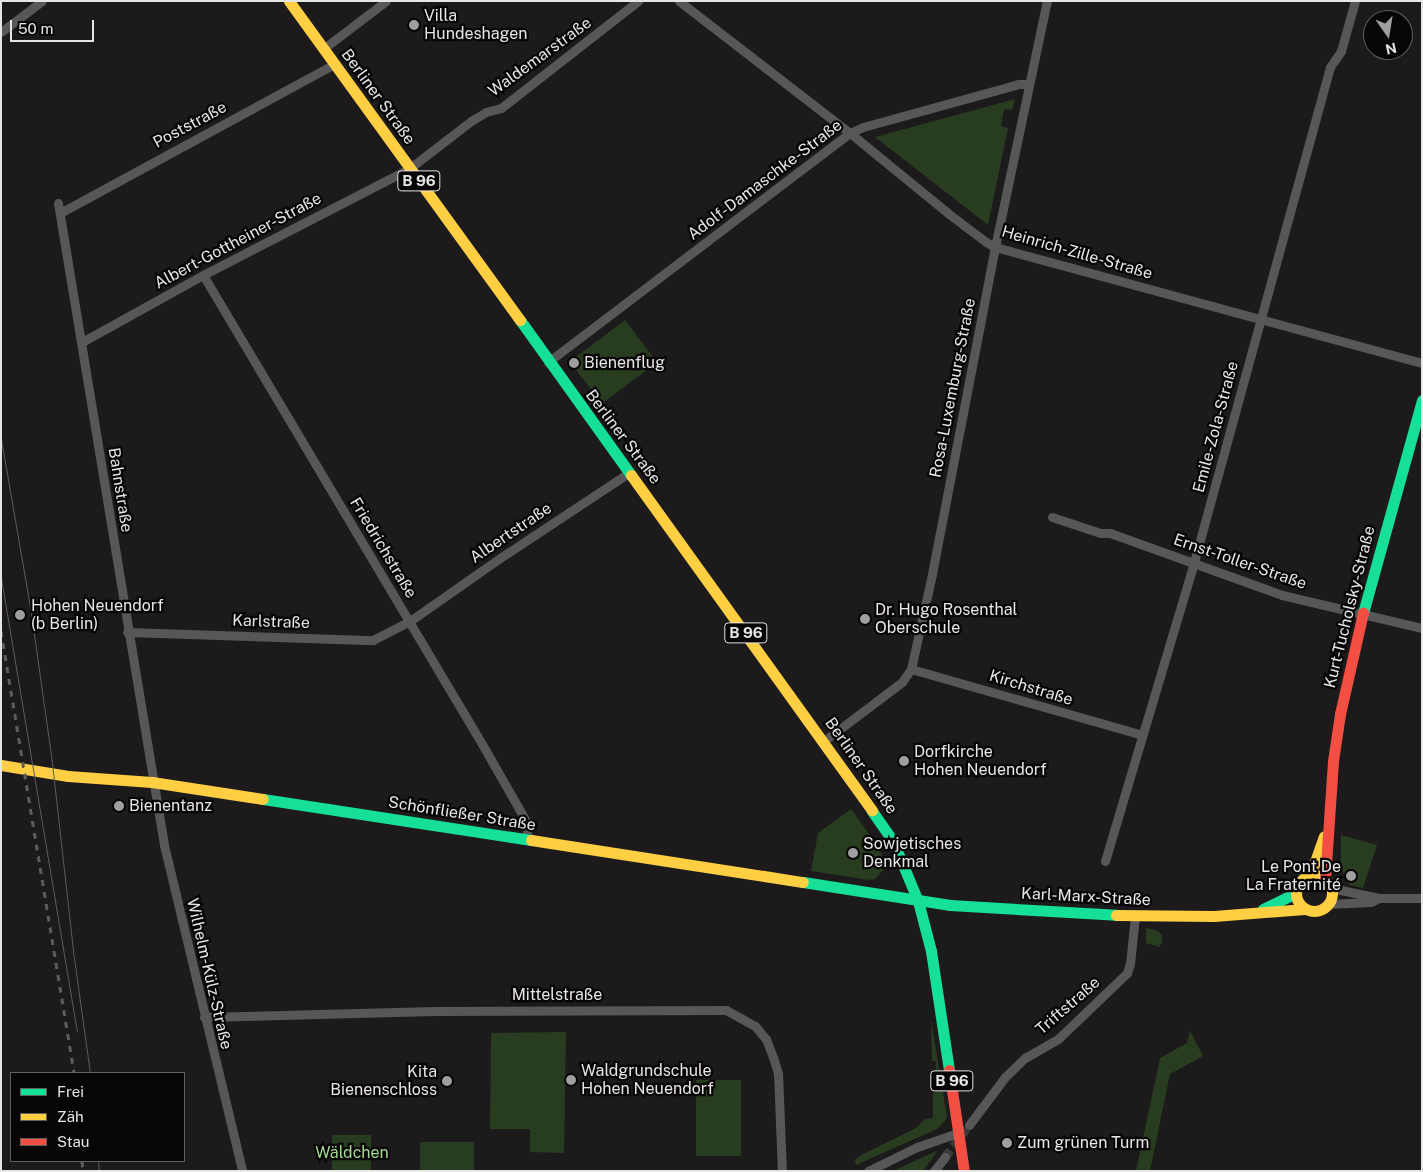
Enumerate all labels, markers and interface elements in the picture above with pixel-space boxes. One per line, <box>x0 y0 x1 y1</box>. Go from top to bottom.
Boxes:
place label: Villa Hundeshagen <box>424 6 528 44</box>
scale bar <box>12 10 96 42</box>
north arrow <box>1363 10 1413 60</box>
street label: Waldemarstraße <box>485 13 595 101</box>
marker: Villa Hundeshagen <box>408 19 420 31</box>
text: 50 m <box>18 20 53 37</box>
text: N <box>1384 40 1398 58</box>
street label: Berliner Straße <box>337 46 419 148</box>
street label: Poststraße <box>150 98 230 152</box>
street label: Adolf-Damaschke-Straße <box>684 116 846 244</box>
road number: B 96 <box>396 168 442 194</box>
street label: Albert-Gottheiner-Straße <box>151 189 325 293</box>
street label: Heinrich-Zille-Straße <box>999 222 1155 284</box>
street label: Rosa-Luxemburg-Straße <box>926 297 980 479</box>
place label: Bienenflug <box>584 353 665 373</box>
marker: Bienenflug <box>568 357 580 369</box>
street label: Emile-Zola-Straße <box>1189 359 1243 495</box>
street label: Berliner Straße <box>581 386 665 488</box>
street label: Bahnstraße <box>104 446 136 534</box>
street label: Friedrichstraße <box>345 494 421 602</box>
street label: Albertstraße <box>467 499 555 567</box>
street label: Kurt-Tucholsky-Straße <box>1321 524 1379 690</box>
street label: Ernst-Toller-Straße <box>1171 530 1309 594</box>
place label: Hohen Neuendorf (b Berlin) <box>31 596 163 634</box>
place label: Dr. Hugo Rosenthal Oberschule <box>875 600 1018 638</box>
marker: Hohen Neuendorf (b Berlin) <box>13 608 27 622</box>
street label: Karlstraße <box>232 611 310 633</box>
marker: Dr. Hugo Rosenthal Oberschule <box>859 613 871 625</box>
road number: B 96 <box>724 620 768 646</box>
street label: Kirchstraße <box>987 666 1075 710</box>
street label: Berliner Straße <box>821 714 901 818</box>
place label: Dorfkirche Hohen Neuendorf <box>914 742 1046 780</box>
marker: Dorfkirche Hohen Neuendorf <box>898 755 910 767</box>
street label: Schönfließer Straße <box>387 793 537 835</box>
place label: Bienentanz <box>129 796 212 816</box>
marker: Bienentanz <box>113 800 125 812</box>
place label: Sowjetisches Denkmal <box>863 834 961 872</box>
marker: Sowjetisches Denkmal <box>847 847 859 859</box>
place label: Le Pont De La Fraternité <box>1246 857 1341 895</box>
marker: Le Pont De La Fraternité <box>1345 870 1357 882</box>
street label: Karl-Marx-Straße <box>1021 884 1151 910</box>
street label: Wilhelm-Külz-Straße <box>182 897 236 1051</box>
street label: Triftstraße <box>1032 973 1104 1039</box>
street label: Mittelstraße <box>512 985 602 1005</box>
place label: Waldgrundschule Hohen Neuendorf <box>581 1061 713 1099</box>
place label: Kita Bienenschloss <box>330 1062 437 1100</box>
road number: B 96 <box>930 1068 974 1094</box>
legend <box>10 1072 185 1162</box>
marker: Waldgrundschule Hohen Neuendorf <box>565 1074 577 1086</box>
marker: Kita Bienenschloss <box>441 1075 453 1087</box>
text: Frei <box>57 1083 84 1100</box>
text: Zäh <box>57 1108 84 1125</box>
text: Stau <box>57 1133 90 1150</box>
place label: Zum grünen Turm <box>1017 1133 1149 1153</box>
marker: Zum grünen Turm <box>1001 1137 1013 1149</box>
park label: Wäldchen <box>315 1143 389 1163</box>

